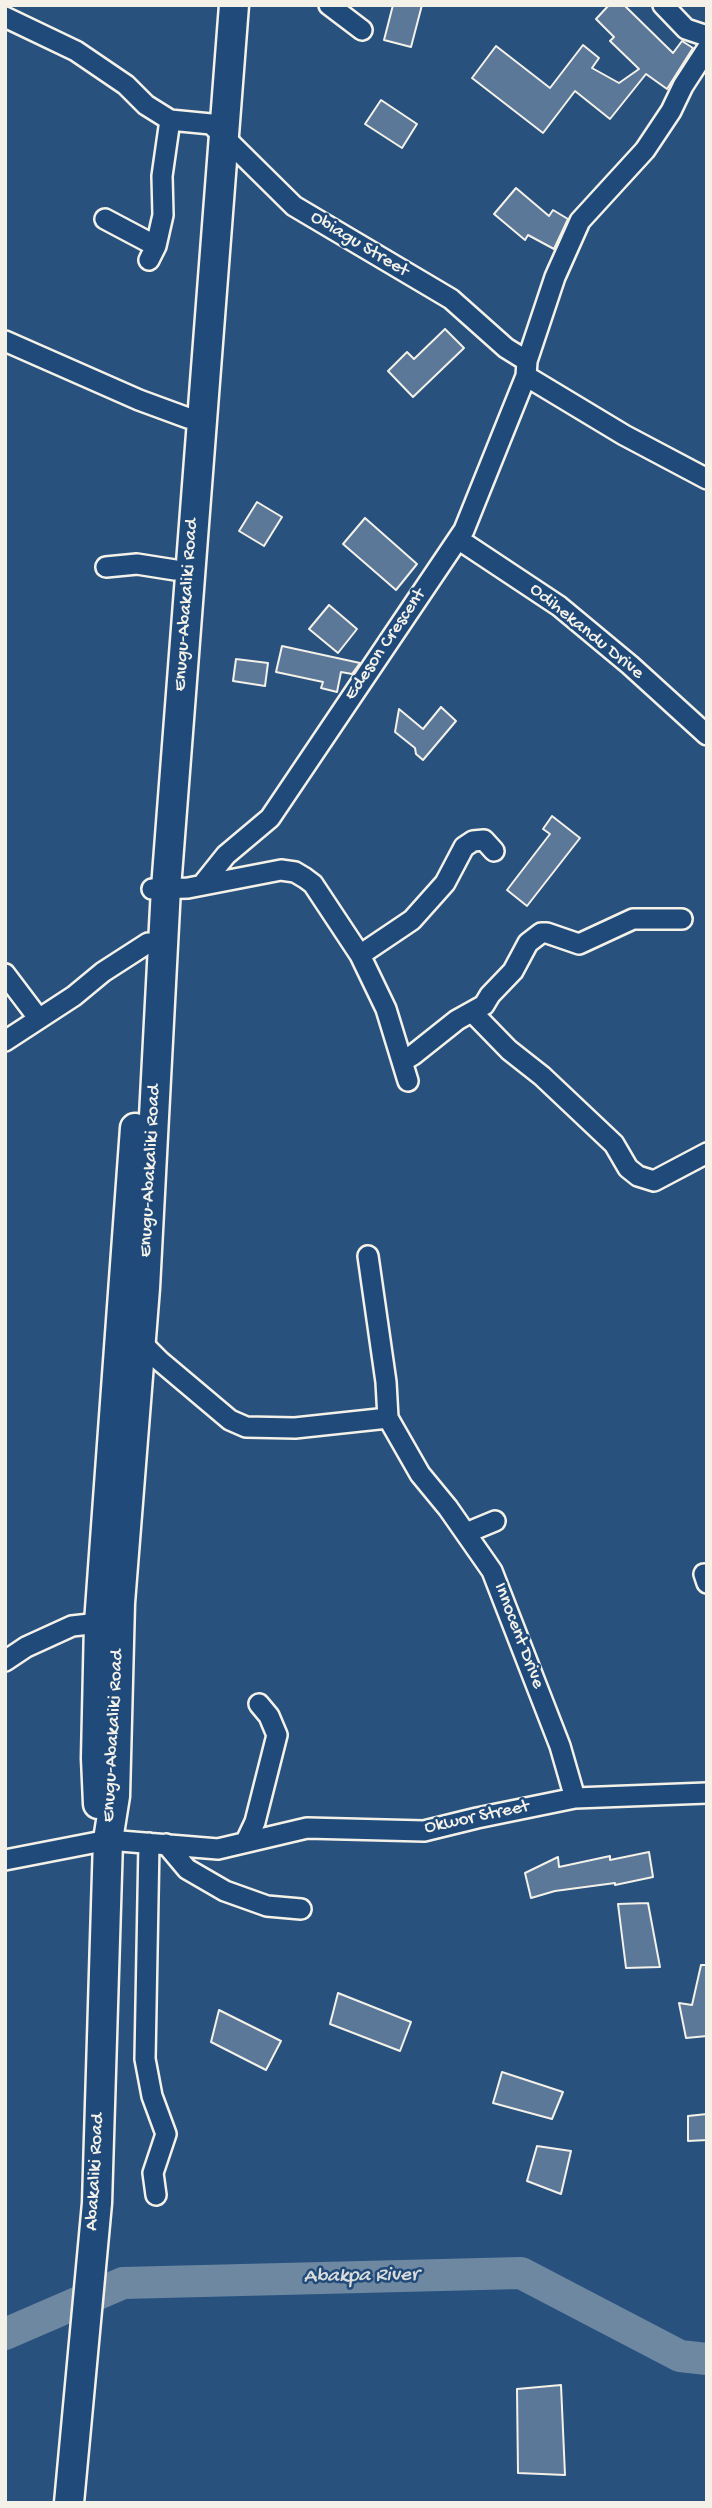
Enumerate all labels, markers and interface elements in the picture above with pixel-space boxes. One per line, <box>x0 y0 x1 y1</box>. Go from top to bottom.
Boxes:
street label: Obiagu Street <box>306 207 412 283</box>
street label: Enugu-Abakaliki Road <box>170 518 204 692</box>
street label: Odihekandu Drive <box>524 579 648 685</box>
street label: Edeson Crescent <box>340 585 432 705</box>
street label: Enugu-Abakaliki Road <box>135 1084 167 1258</box>
street label: Innocent Drive <box>487 1580 549 1692</box>
street label: Enugu-Abakaliki Road <box>98 1649 130 1823</box>
street label: Okwor Street <box>423 1796 531 1840</box>
street label: Abakaliki Road <box>82 2113 110 2231</box>
water label: Abakpa River <box>304 2263 418 2291</box>

